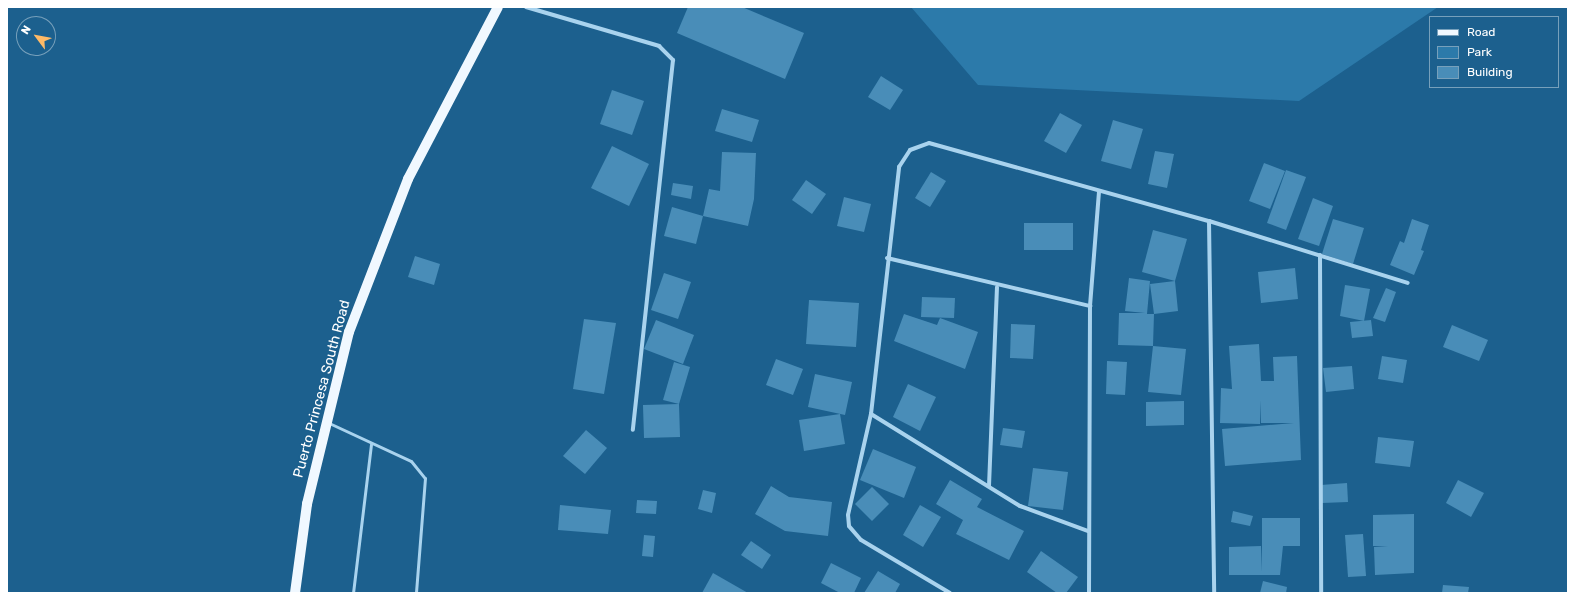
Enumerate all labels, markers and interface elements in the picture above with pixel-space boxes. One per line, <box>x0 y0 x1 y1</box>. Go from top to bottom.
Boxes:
north arrow <box>16 16 56 56</box>
legend <box>1429 16 1559 88</box>
text: N <box>19 23 34 37</box>
text: Road <box>1467 25 1495 39</box>
text: Park <box>1467 45 1492 59</box>
text: Building <box>1467 65 1513 79</box>
street label: Puerto Princesa South Road <box>290 298 354 480</box>

